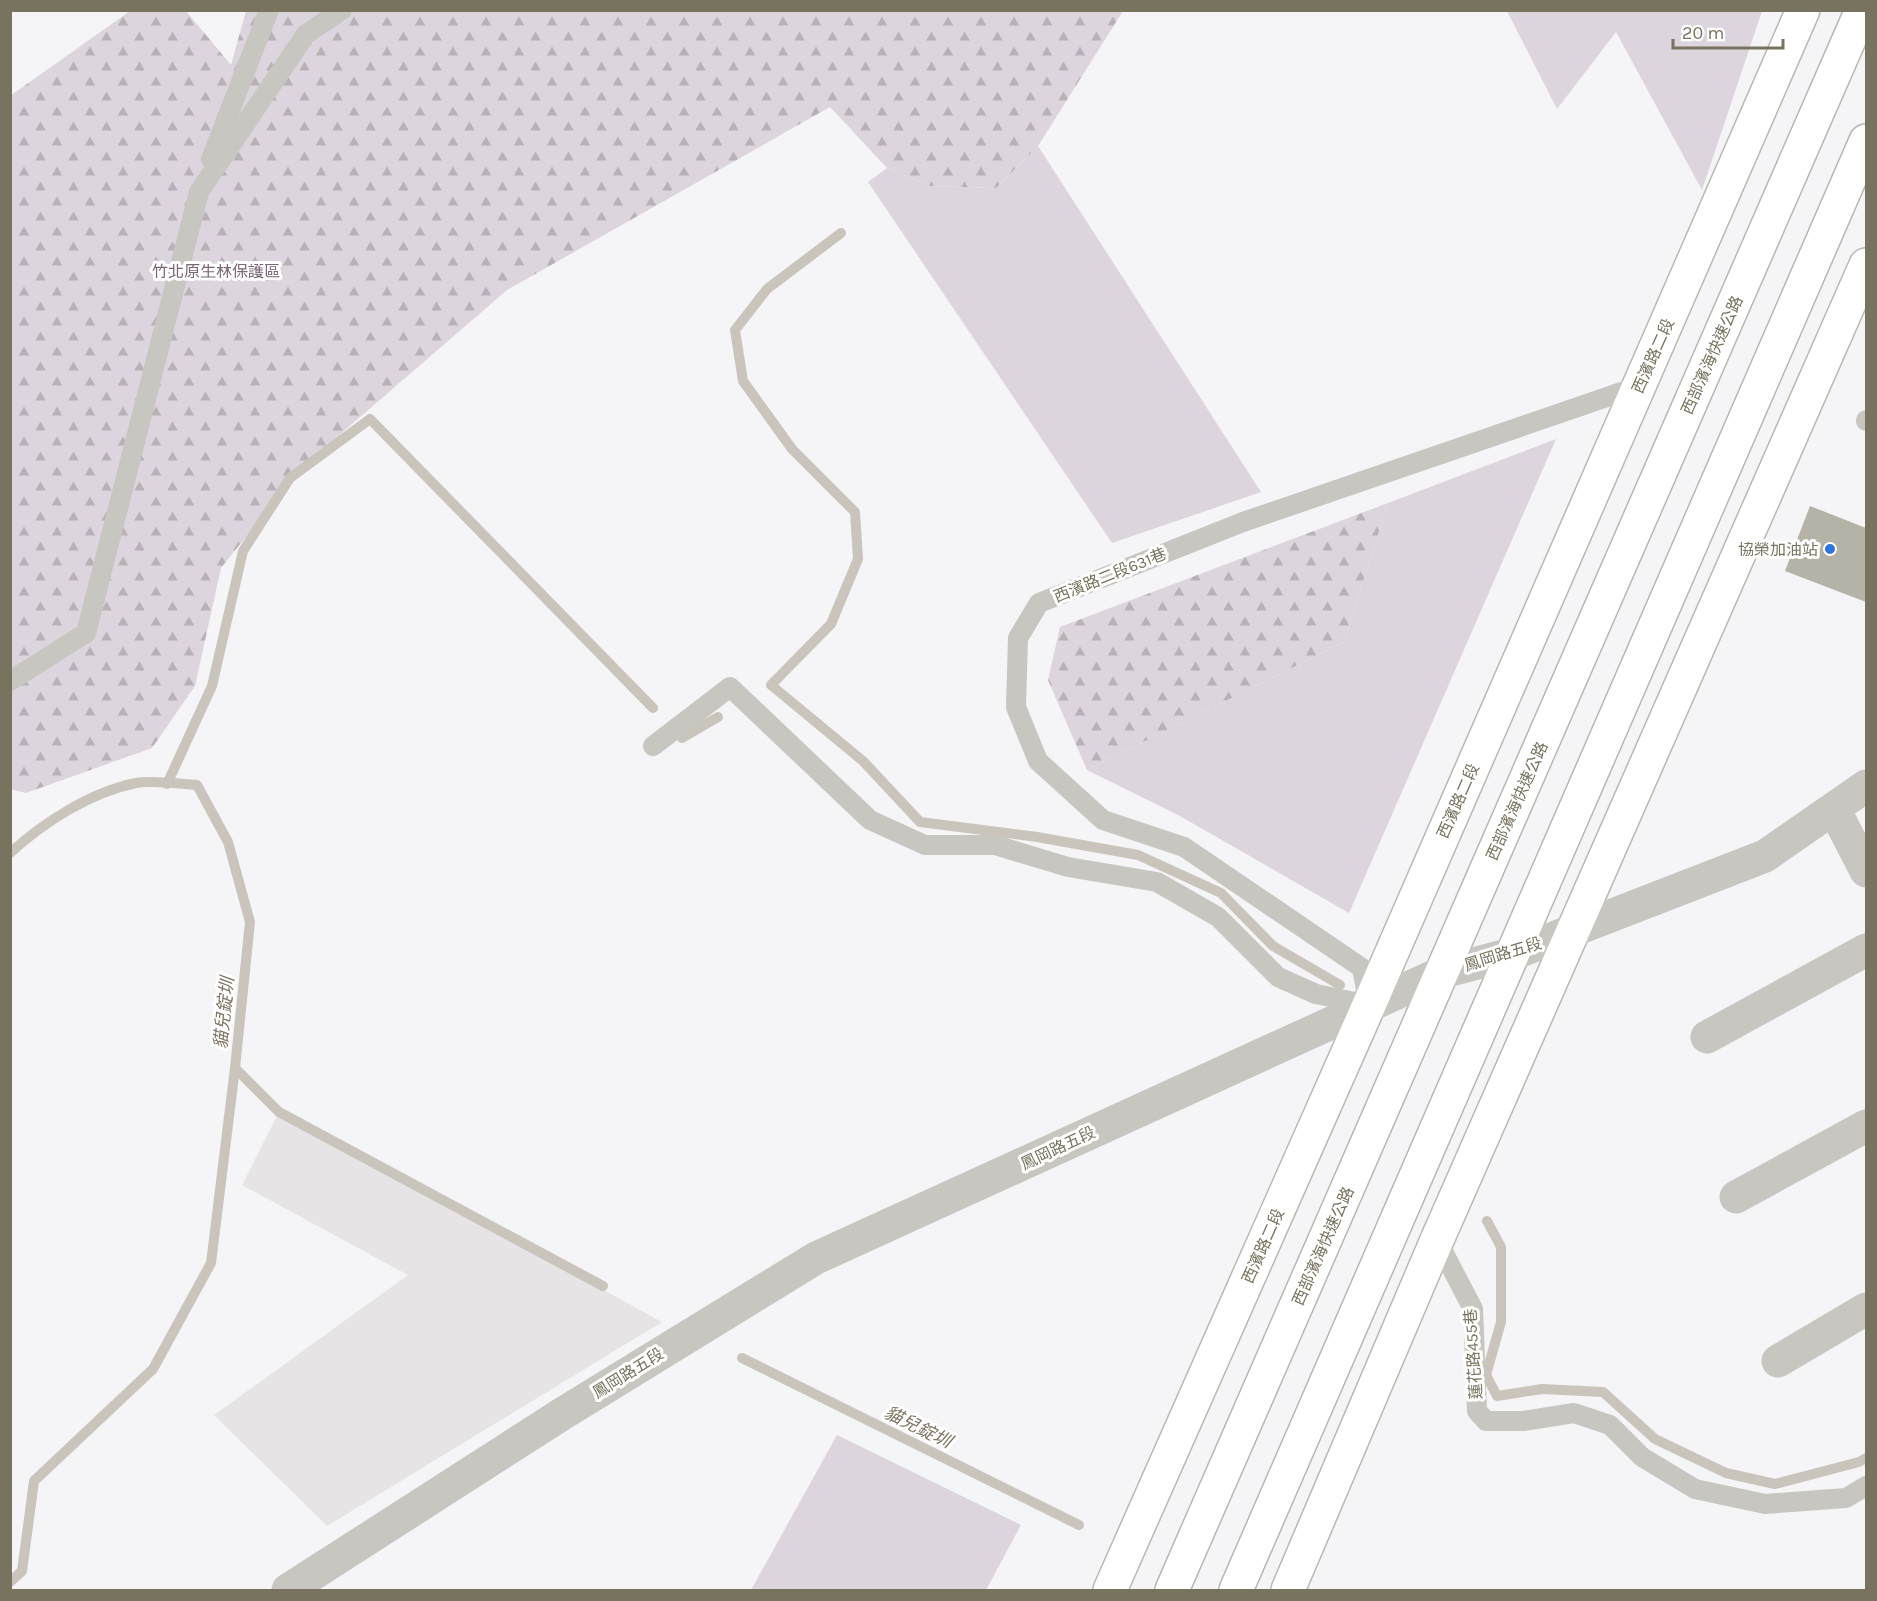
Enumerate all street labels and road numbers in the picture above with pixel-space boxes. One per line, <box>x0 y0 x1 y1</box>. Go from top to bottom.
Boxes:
street label: 西部濱海快速公路 <box>1677 293 1747 417</box>
street label: 西濱路二段 <box>1628 316 1678 396</box>
street label: 西濱路二段631巷 <box>1051 544 1169 606</box>
street label: 西部濱海快速公路 <box>1482 739 1552 863</box>
street label: 西濱路二段 <box>1433 761 1483 841</box>
street label: 鳳岡路五段 <box>1462 933 1544 975</box>
street label: 鳳岡路五段 <box>1018 1122 1098 1174</box>
street label: 西部濱海快速公路 <box>1288 1184 1358 1308</box>
street label: 西濱路二段 <box>1238 1206 1288 1286</box>
street label: 蓮花路455巷 <box>1460 1308 1486 1400</box>
street label: 鳳岡路五段 <box>589 1344 667 1402</box>

